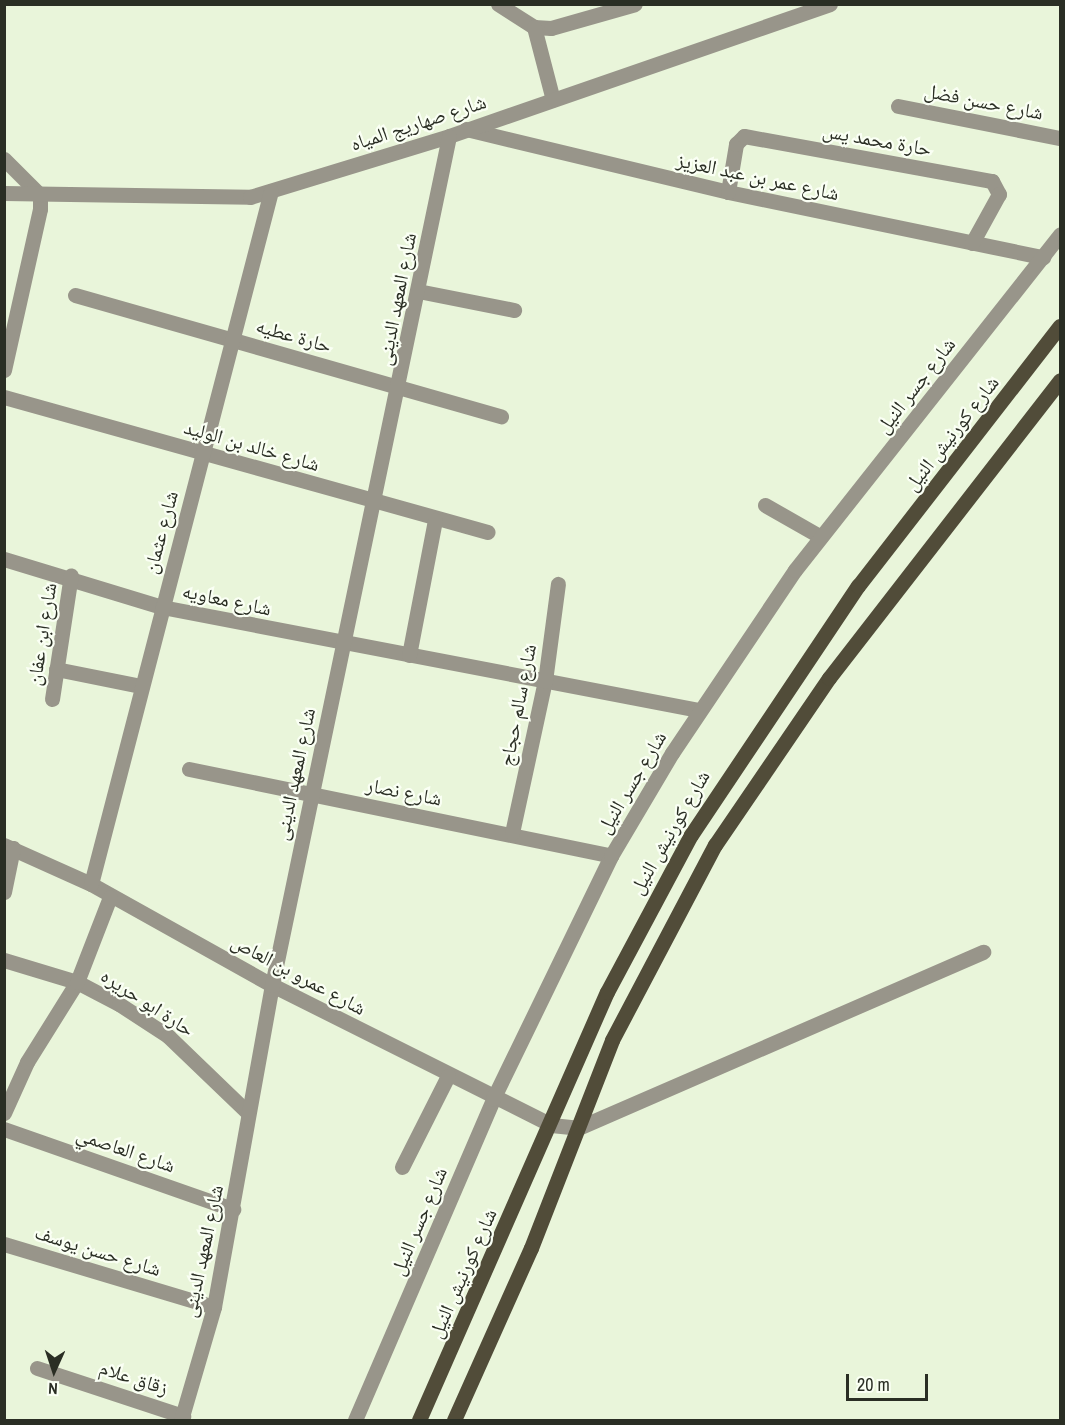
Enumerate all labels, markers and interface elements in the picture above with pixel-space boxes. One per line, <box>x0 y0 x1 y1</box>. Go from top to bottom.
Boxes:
street label: شارع حسن فضل <box>923 78 1045 124</box>
street label: شارع صهاريج المياه <box>347 89 489 155</box>
street label: حارة محمد يس <box>821 118 933 160</box>
street label: شارع عمر بن عبد العزيز <box>675 147 841 205</box>
street label: شارع المعهد الدينى <box>371 231 421 367</box>
street label: حارة عطيه <box>254 313 334 357</box>
street label: شارع جسر النيل <box>870 332 960 438</box>
street label: شارع كورنيش النيل <box>899 371 1003 495</box>
street label: شارع خالد بن الوليد <box>182 414 322 476</box>
street label: شارع عثمان <box>137 488 183 576</box>
street label: شارع معاويه <box>180 578 274 620</box>
street label: شارع ابن عفان <box>21 581 61 687</box>
street label: شارع سالم حجاج <box>493 642 541 768</box>
street label: شارع المعهد الدينى <box>268 706 320 842</box>
street label: شارع جسر النيل <box>591 727 671 837</box>
street label: شارع كورنيش النيل <box>624 766 714 898</box>
street label: شارع نصار <box>364 772 444 810</box>
street label: شارع عمرو بن العاص <box>228 928 370 1020</box>
street label: حارة ابو حريره <box>97 963 199 1041</box>
street label: شارع العاصمي <box>74 1121 178 1177</box>
street label: شارع جسر النيل <box>384 1163 452 1279</box>
street label: شارع المعهد الدينى <box>176 1183 228 1319</box>
street label: شارع كورنيش النيل <box>423 1204 501 1342</box>
street label: شارع حسن يوسف <box>32 1219 164 1281</box>
north arrow <box>24 1341 84 1401</box>
street label: زقاق علام <box>97 1355 171 1399</box>
scale bar <box>849 1362 932 1400</box>
text: 20 m <box>857 1372 890 1397</box>
text: N <box>48 1378 58 1400</box>

